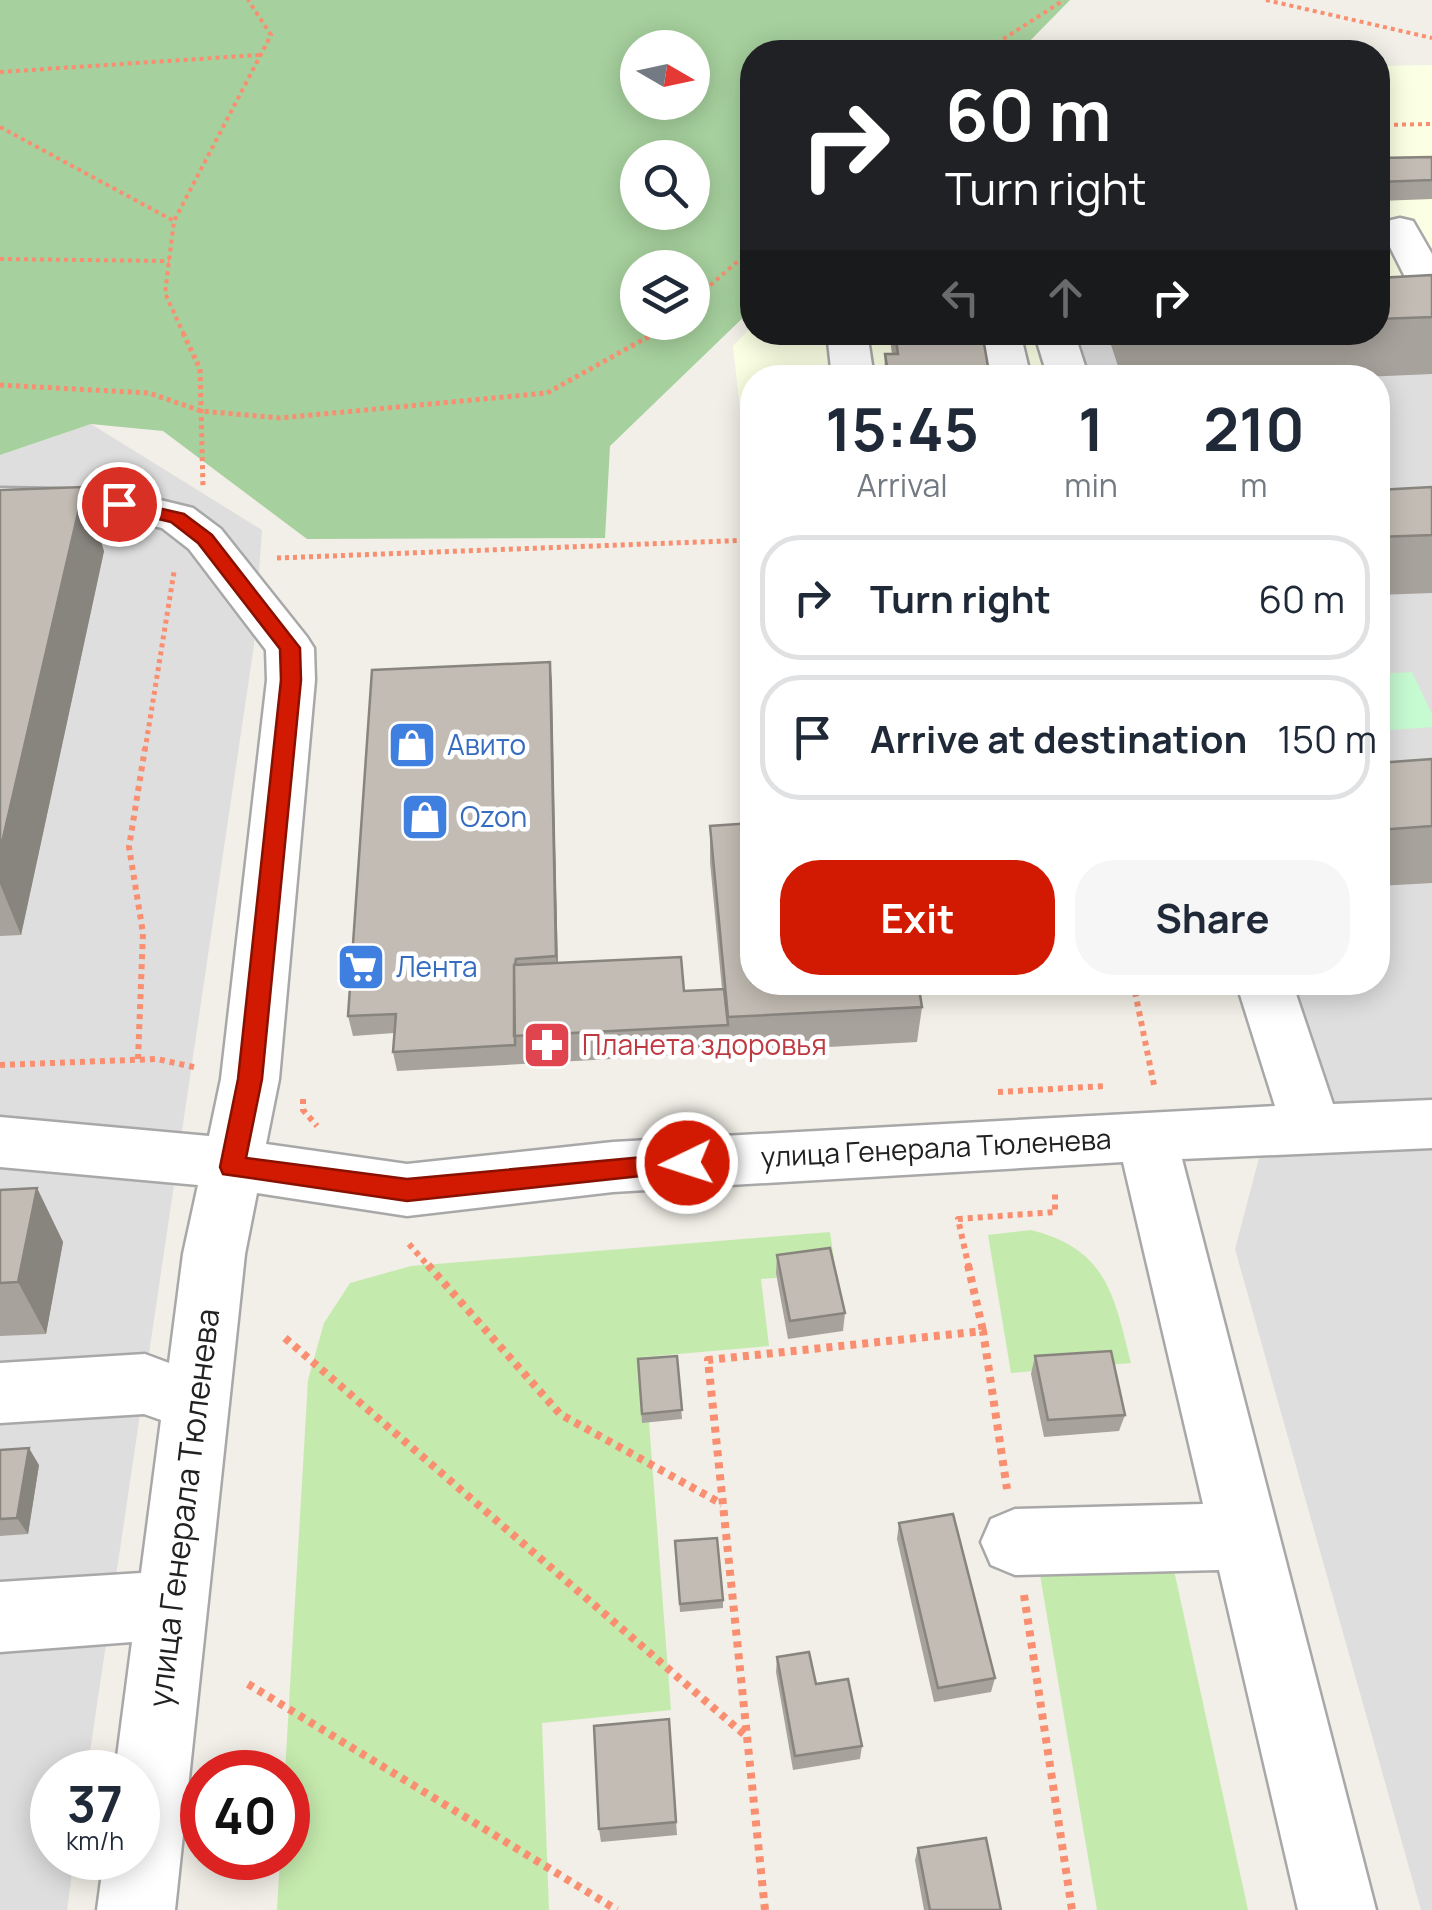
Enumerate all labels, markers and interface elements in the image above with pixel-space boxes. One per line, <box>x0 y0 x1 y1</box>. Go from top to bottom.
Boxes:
north arrow <box>620 30 710 120</box>
map controls <box>620 30 710 340</box>
text: 60 m <box>945 66 1112 162</box>
icon: right <box>780 80 910 210</box>
button: search <box>620 140 710 230</box>
text: Turn right <box>945 157 1146 219</box>
button: layers <box>620 250 710 340</box>
icon: left <box>933 270 988 325</box>
icon: ahead <box>1038 270 1093 325</box>
icon: right <box>1143 270 1198 325</box>
text: 15:45 <box>825 387 979 469</box>
text: 1 <box>1078 387 1104 469</box>
text: 210 <box>1203 387 1305 469</box>
pin <box>77 462 162 547</box>
text: Arrival <box>856 463 948 507</box>
text: min <box>1064 463 1118 507</box>
text: m <box>1240 463 1268 507</box>
icon: arrive <box>92 477 147 532</box>
icon: right <box>785 570 840 625</box>
text: Turn right <box>870 572 1051 624</box>
text: 60 m <box>1258 572 1345 624</box>
icon: arrive <box>785 710 840 765</box>
text: Arrive at destination <box>870 712 1247 764</box>
text: 150 m <box>1277 712 1377 764</box>
shop icon: Авито <box>386 719 438 771</box>
place label: Авито <box>447 725 526 763</box>
shop icon: Ozon <box>399 791 451 843</box>
place label: Ozon <box>460 797 527 835</box>
button: Exit <box>780 860 1055 975</box>
button: Share <box>1075 860 1350 975</box>
supermarket icon: Лента <box>335 941 387 993</box>
place label: Лента <box>396 947 478 985</box>
pharmacy icon: Планета здоровья <box>521 1019 573 1071</box>
place label: Планета здоровья <box>582 1025 827 1063</box>
position arrow <box>635 1111 739 1215</box>
street label: улица Генерала Тюленева <box>760 1119 1112 1175</box>
street label: улица Генерала Тюленева <box>137 1306 229 1710</box>
speed limit sign: 40 <box>180 1750 310 1880</box>
text: 37 <box>67 1769 123 1837</box>
text: km/h <box>66 1823 124 1858</box>

